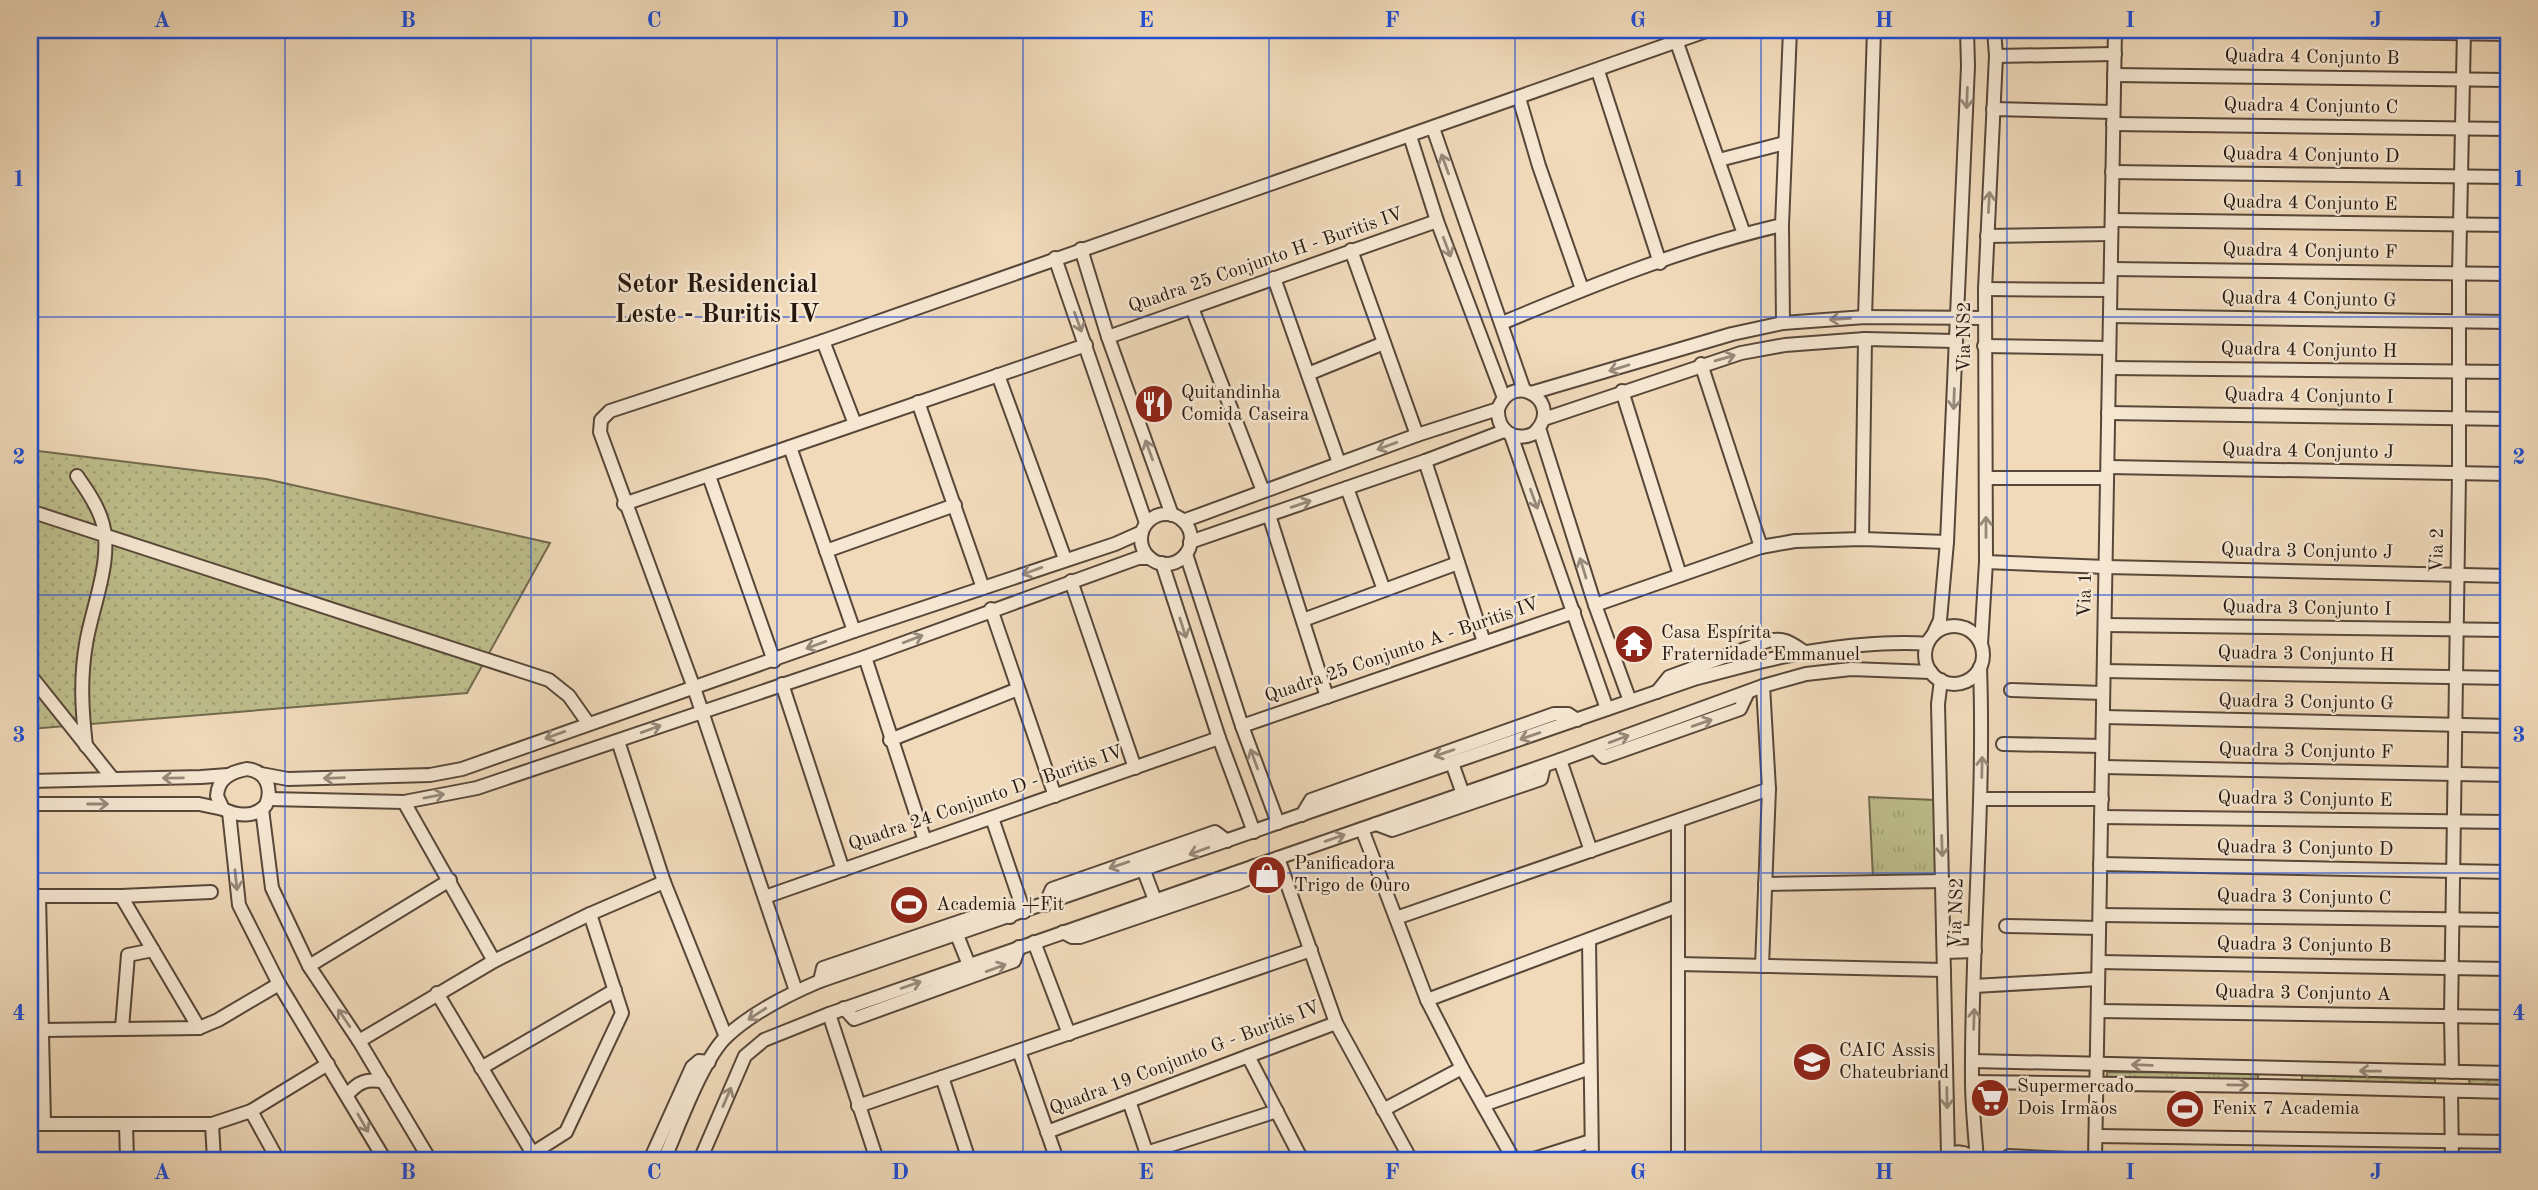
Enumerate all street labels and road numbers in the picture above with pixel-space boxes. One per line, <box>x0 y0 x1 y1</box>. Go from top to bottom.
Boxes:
street label: Quadra 4 Conjunto B <box>2224 47 2400 69</box>
street label: Quadra 4 Conjunto C <box>2224 96 2398 118</box>
street label: Quadra 4 Conjunto D <box>2222 145 2400 167</box>
street label: Quadra 4 Conjunto E <box>2222 193 2398 215</box>
street label: Quadra 25 Conjunto H - Buritis IV <box>1126 205 1406 317</box>
street label: Quadra 4 Conjunto F <box>2222 241 2398 263</box>
street label: Quadra 4 Conjunto G <box>2221 289 2397 311</box>
street label: Via NS2 <box>1956 301 1975 373</box>
street label: Quadra 4 Conjunto H <box>2220 340 2398 362</box>
street label: Quadra 4 Conjunto I <box>2224 386 2394 408</box>
street label: Quadra 4 Conjunto J <box>2222 441 2394 463</box>
street label: Via 2 <box>2428 527 2448 573</box>
street label: Quadra 3 Conjunto J <box>2221 541 2393 563</box>
street label: Via 1 <box>2076 572 2096 618</box>
street label: Quadra 25 Conjunto A - Buritis IV <box>1262 595 1542 707</box>
street label: Quadra 3 Conjunto I <box>2222 598 2392 620</box>
street label: Quadra 3 Conjunto H <box>2217 644 2395 666</box>
street label: Quadra 3 Conjunto G <box>2218 692 2394 714</box>
street label: Quadra 3 Conjunto F <box>2218 741 2394 763</box>
street label: Quadra 24 Conjunto D - Buritis IV <box>846 743 1126 855</box>
street label: Quadra 3 Conjunto E <box>2217 789 2393 811</box>
street label: Quadra 3 Conjunto D <box>2216 838 2394 860</box>
street label: Via NS2 <box>1946 877 1968 949</box>
street label: Quadra 3 Conjunto C <box>2217 887 2391 909</box>
street label: Quadra 3 Conjunto B <box>2216 935 2392 957</box>
street label: Quadra 3 Conjunto A <box>2215 983 2392 1005</box>
street label: Quadra 19 Conjunto G - Buritis IV <box>1047 998 1323 1119</box>

